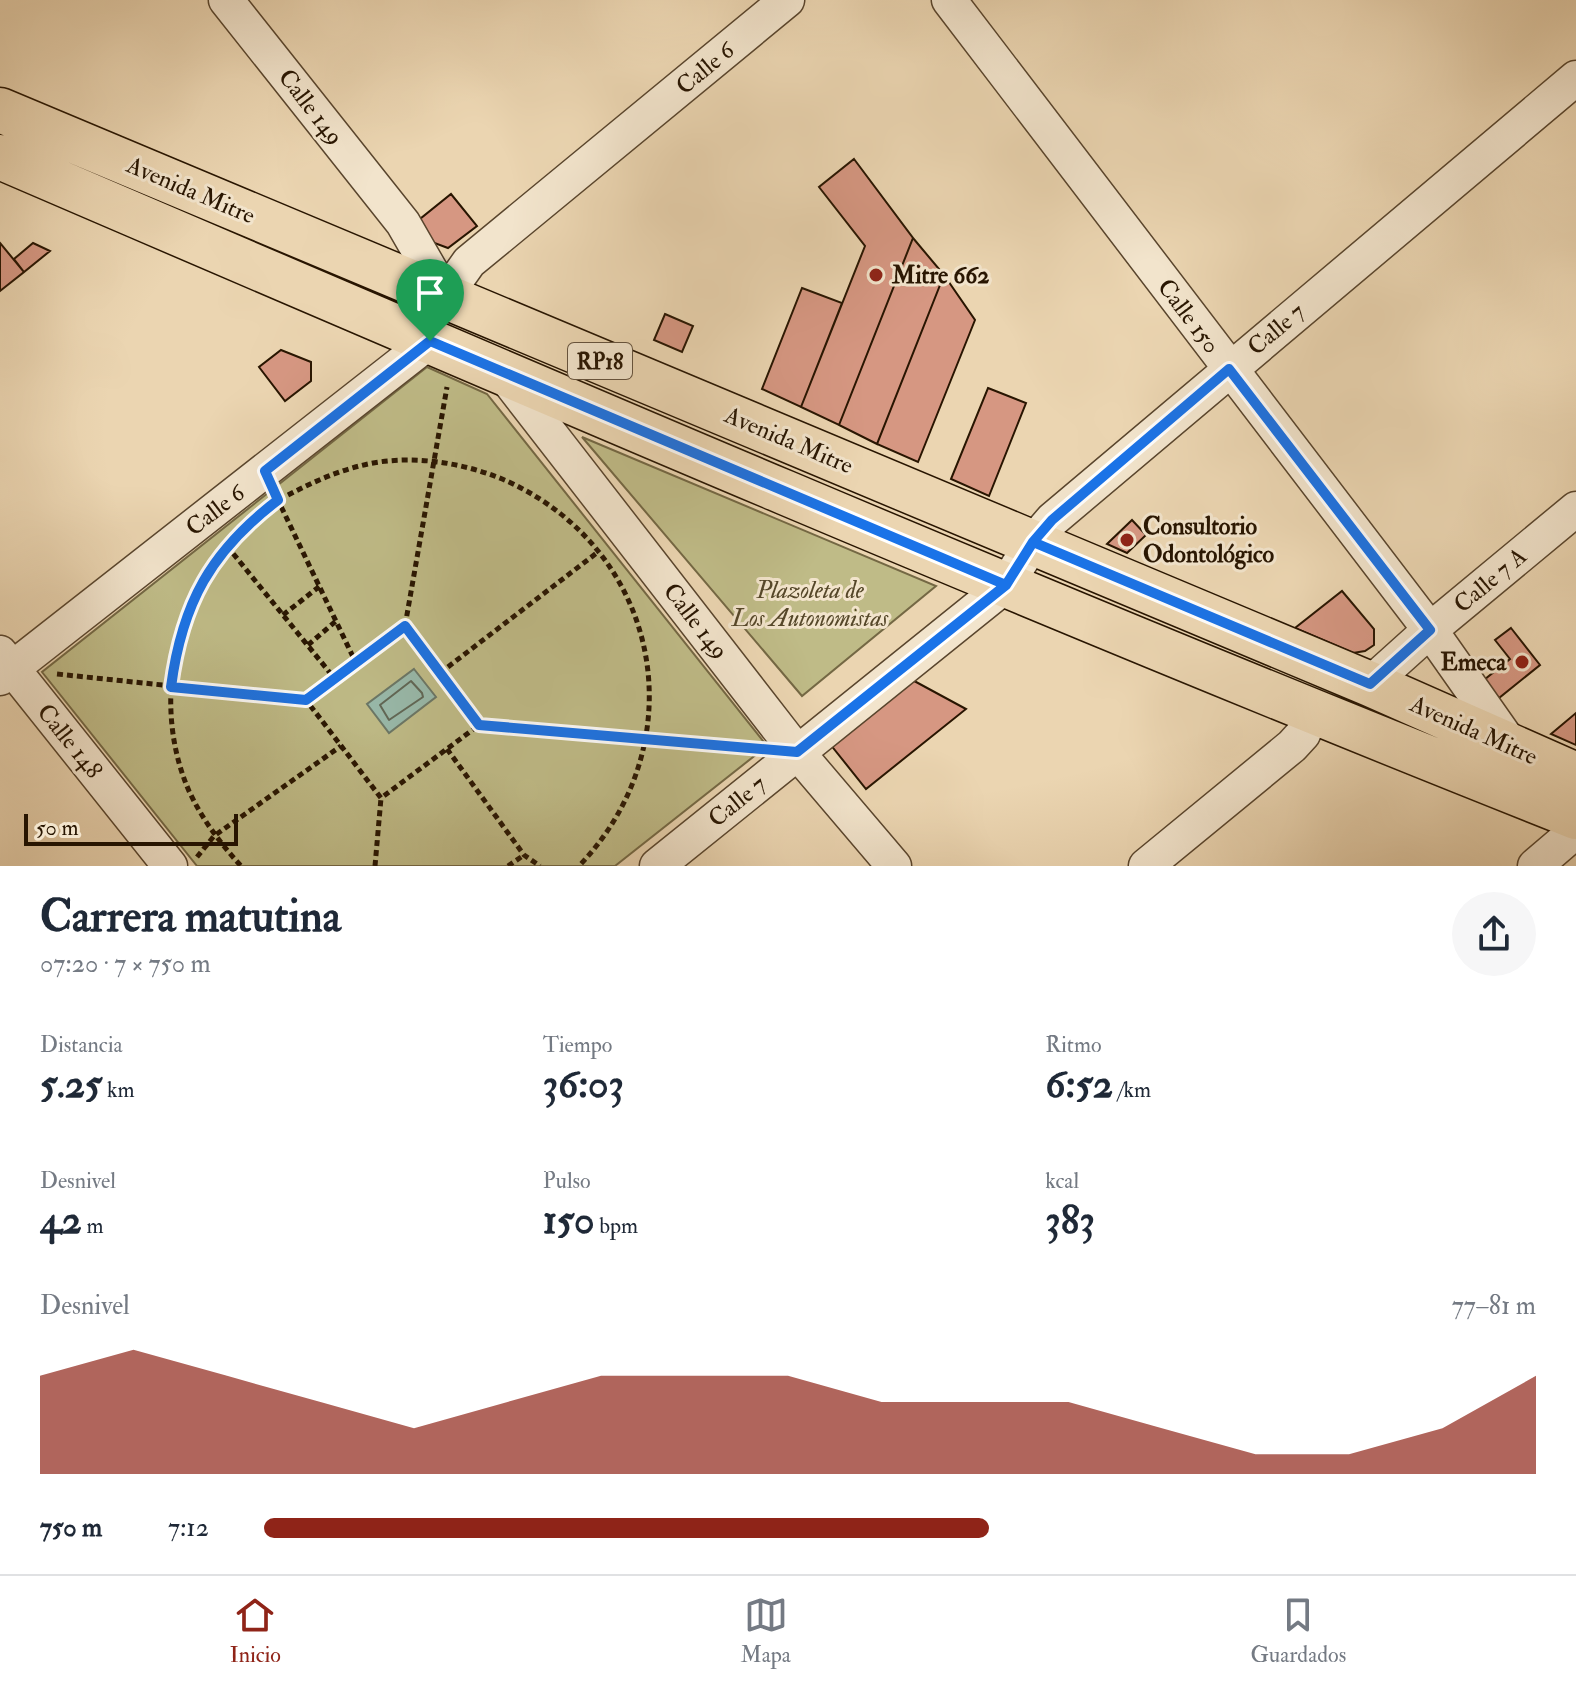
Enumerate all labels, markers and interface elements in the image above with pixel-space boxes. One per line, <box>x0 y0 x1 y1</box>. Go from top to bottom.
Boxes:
street label: Calle 6 <box>670 34 742 102</box>
street label: Calle 149 <box>271 63 350 152</box>
street label: Avenida Mitre <box>121 149 260 231</box>
pin <box>396 259 464 341</box>
place label: Mitre 662 <box>891 260 990 291</box>
marker: Mitre 662 <box>867 266 885 284</box>
icon: arrive <box>408 271 452 315</box>
street label: Calle 150 <box>1150 273 1227 360</box>
street label: Calle 7 <box>1241 296 1311 362</box>
road number: RP18 <box>568 343 632 379</box>
street label: Avenida Mitre <box>719 399 858 481</box>
street label: Calle 6 <box>179 476 253 543</box>
place label: Consultorio Odontológico <box>1143 511 1275 570</box>
marker: Consultorio Odontológico <box>1118 531 1136 549</box>
street label: Calle 7 A <box>1447 541 1533 620</box>
park label: Plazoleta de Los Autonomistas <box>731 575 889 634</box>
street label: Calle 149 <box>656 577 735 666</box>
place label: Emeca <box>1441 647 1507 678</box>
marker: Emeca <box>1513 653 1531 671</box>
street label: Avenida Mitre <box>1404 688 1542 772</box>
street label: Calle 148 <box>30 698 109 785</box>
street label: Calle 7 <box>702 769 773 834</box>
scale bar <box>24 810 238 846</box>
text: 50 m <box>36 814 78 842</box>
text: Carrera matutina <box>40 890 341 945</box>
button: share <box>1452 892 1536 976</box>
text: 07:20 · 7 × 750 m <box>40 948 211 980</box>
text: Distancia <box>40 1031 123 1059</box>
text: Tiempo <box>543 1031 612 1059</box>
text: Ritmo <box>1045 1031 1102 1059</box>
text: 5.25 <box>40 1059 102 1110</box>
text: 36:03 <box>543 1059 624 1110</box>
text: 6:52 <box>1045 1059 1113 1110</box>
text: km <box>102 1076 135 1104</box>
text: /km <box>1113 1076 1151 1104</box>
text: Desnivel <box>40 1167 116 1195</box>
text: Pulso <box>543 1167 591 1195</box>
text: kcal <box>1045 1167 1079 1195</box>
text: 42 <box>40 1195 82 1246</box>
text: 150 <box>543 1195 595 1246</box>
text: 383 <box>1045 1195 1095 1246</box>
text: m <box>82 1212 104 1240</box>
text: bpm <box>595 1212 638 1240</box>
text: Desnivel <box>40 1290 130 1322</box>
text: 77–81 m <box>1452 1290 1536 1322</box>
text: 750 m <box>40 1512 102 1544</box>
text: 7:12 <box>168 1512 209 1544</box>
tab: Inicio <box>230 1593 281 1669</box>
tab: Mapa <box>740 1593 791 1669</box>
tab: Guardados <box>1250 1593 1346 1669</box>

